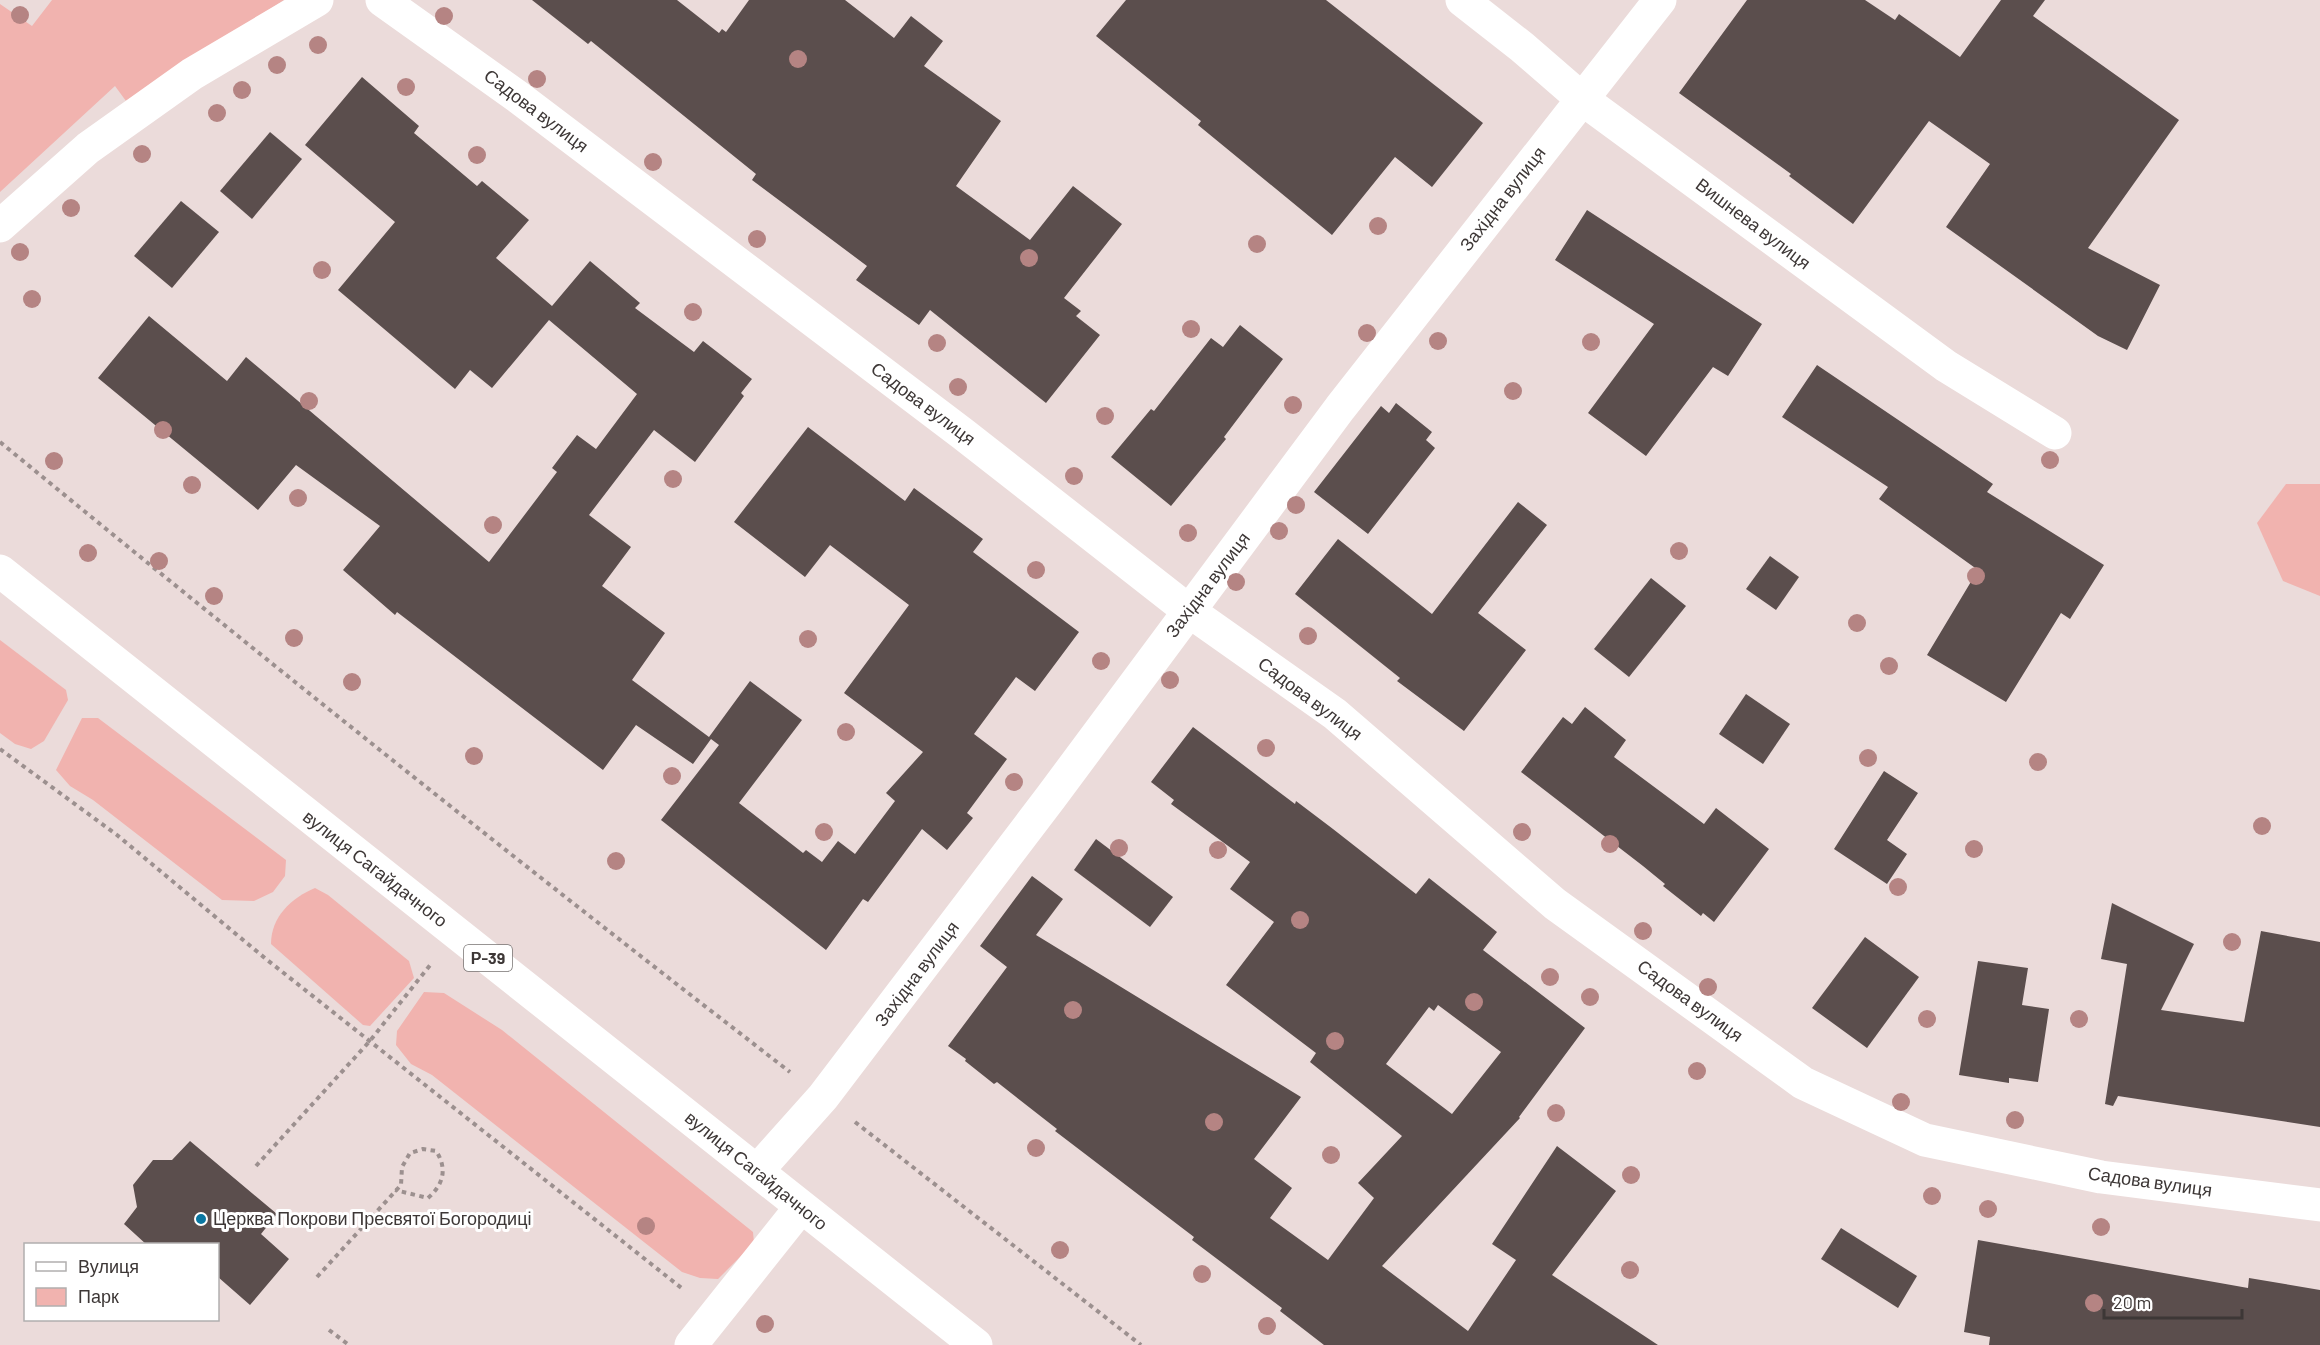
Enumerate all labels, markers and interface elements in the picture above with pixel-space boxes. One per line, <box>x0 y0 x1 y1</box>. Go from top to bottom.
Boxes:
street label: Садова вулиця <box>480 64 593 157</box>
street label: Західна вулиця <box>1455 142 1550 255</box>
street label: Вишнева вулиця <box>1692 173 1815 273</box>
street label: Садова вулиця <box>867 357 980 450</box>
street label: Західна вулиця <box>1160 527 1254 641</box>
street label: Садова вулиця <box>1254 652 1367 745</box>
street label: вулиця Сагайдачного <box>299 805 452 931</box>
street label: Західна вулиця <box>869 916 963 1030</box>
road number: Р-39 <box>464 945 512 971</box>
street label: Садова вулиця <box>1634 955 1748 1046</box>
street label: вулиця Сагайдачного <box>681 1106 832 1234</box>
street label: Садова вулиця <box>2087 1161 2214 1201</box>
place label: Церква Покрови Пресвятої Богородиці <box>213 1207 531 1229</box>
marker: Церква Покрови Пресвятої Богородиці <box>194 1212 208 1226</box>
legend <box>24 1243 219 1321</box>
text: Вулиця <box>78 1255 139 1277</box>
scale bar <box>2104 1282 2242 1320</box>
text: Парк <box>78 1285 119 1307</box>
text: 20 m <box>2113 1291 2151 1313</box>

